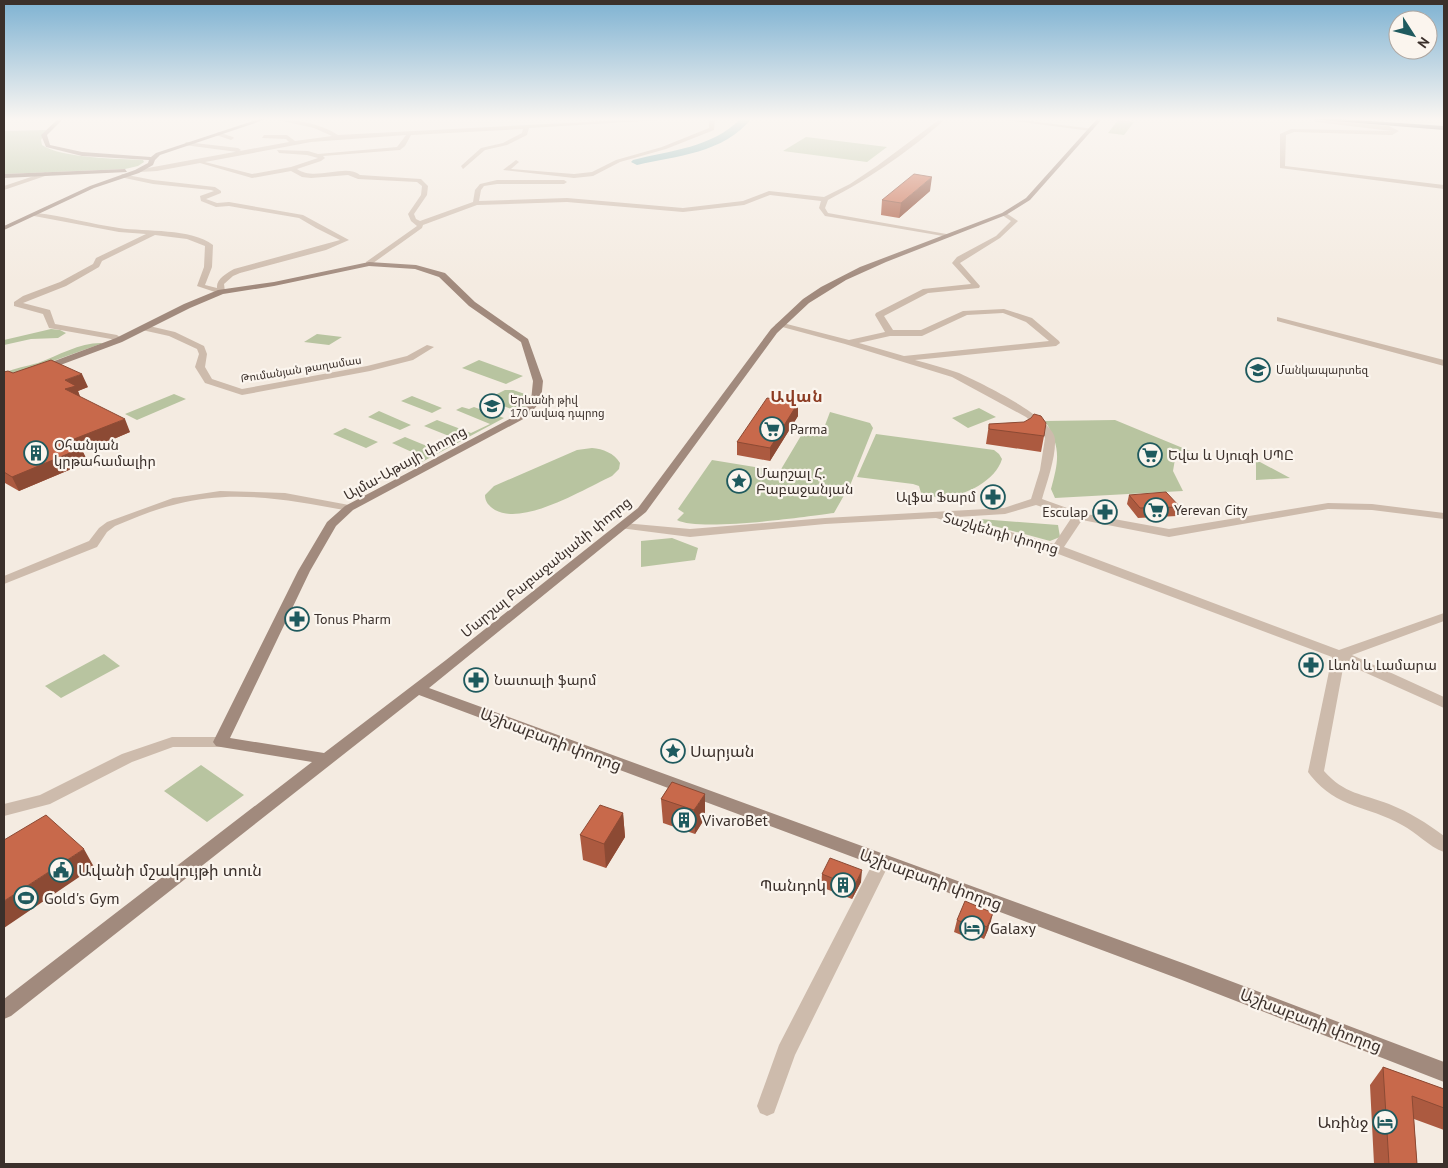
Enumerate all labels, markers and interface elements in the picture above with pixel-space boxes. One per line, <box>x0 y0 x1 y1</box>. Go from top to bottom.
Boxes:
north arrow <box>1388 10 1438 60</box>
text: N <box>1414 34 1434 52</box>
street label: Թումանյան թաղամաս <box>240 353 362 385</box>
school or university icon: Մանկապարտեզ <box>1245 357 1271 383</box>
place label: Մանկապարտեզ <box>1276 363 1370 377</box>
district label: Ավան <box>770 386 824 406</box>
school or university icon: Երևանի թիվ 170 ավագ դպրոց <box>479 393 505 419</box>
place label: Երևանի թիվ 170 ավագ դպրոց <box>510 393 605 420</box>
supermarket icon: Parma <box>759 416 785 442</box>
place label: Parma <box>790 420 827 438</box>
street label: Ալմա-Աթայի փողոց <box>340 422 470 504</box>
place label: Օհանյան կրթահամալիր <box>54 436 156 470</box>
building icon: Օհանյան կրթահամալիր <box>23 440 49 466</box>
supermarket icon: Եվա և Սյուզի ՍՊԸ <box>1137 442 1163 468</box>
place label: Եվա և Սյուզի ՍՊԸ <box>1168 446 1294 464</box>
place label: Մարշալ Հ. Բաբաջանյան <box>756 464 853 498</box>
place icon: Մարշալ Հ. Բաբաջանյան <box>726 468 752 494</box>
pharmacy icon: Ալֆա Ֆարմ <box>980 484 1006 510</box>
place label: Ալֆա Ֆարմ <box>896 488 976 506</box>
street label: Մարշալ Բաբաջանյանի փողոց <box>457 493 635 641</box>
supermarket icon: Yerevan City <box>1143 497 1169 523</box>
pharmacy icon: Esculap <box>1092 499 1118 525</box>
place label: Yerevan City <box>1174 501 1248 519</box>
place label: Esculap <box>1042 503 1088 521</box>
street label: Տաշկենդի փողոց <box>941 508 1061 558</box>
pharmacy icon: Tonus Pharm <box>284 606 310 632</box>
place label: Tonus Pharm <box>314 610 391 628</box>
pharmacy icon: Լևոն և Լամարա <box>1298 652 1324 678</box>
place label: Լևոն և Լամարա <box>1328 656 1437 674</box>
pharmacy icon: Նատալի ֆարմ <box>463 667 489 693</box>
place label: Նատալի ֆարմ <box>494 671 596 689</box>
street label: Աշխաբադի փողոց <box>477 703 625 775</box>
place icon: Սարյան <box>660 738 686 764</box>
place label: Սարյան <box>690 741 754 761</box>
building icon: VivaroBet <box>671 807 697 833</box>
place label: VivaroBet <box>701 810 769 830</box>
street label: Աշխաբադի փողոց <box>857 844 1005 914</box>
public building icon: Ավանի մշակույթի տուն <box>48 857 74 883</box>
place label: Ավանի մշակույթի տուն <box>78 860 262 880</box>
building icon: Պանդոկ <box>830 872 856 898</box>
place label: Պանդոկ <box>760 875 826 895</box>
sports icon: Gold's Gym <box>13 885 39 911</box>
place label: Gold's Gym <box>44 888 119 908</box>
hotel icon: Galaxy <box>959 915 985 941</box>
place label: Galaxy <box>990 918 1036 938</box>
street label: Աշխաբադի փողոց <box>1237 984 1385 1056</box>
hotel icon: Առինջ <box>1372 1109 1398 1135</box>
place label: Առինջ <box>1317 1112 1368 1132</box>

